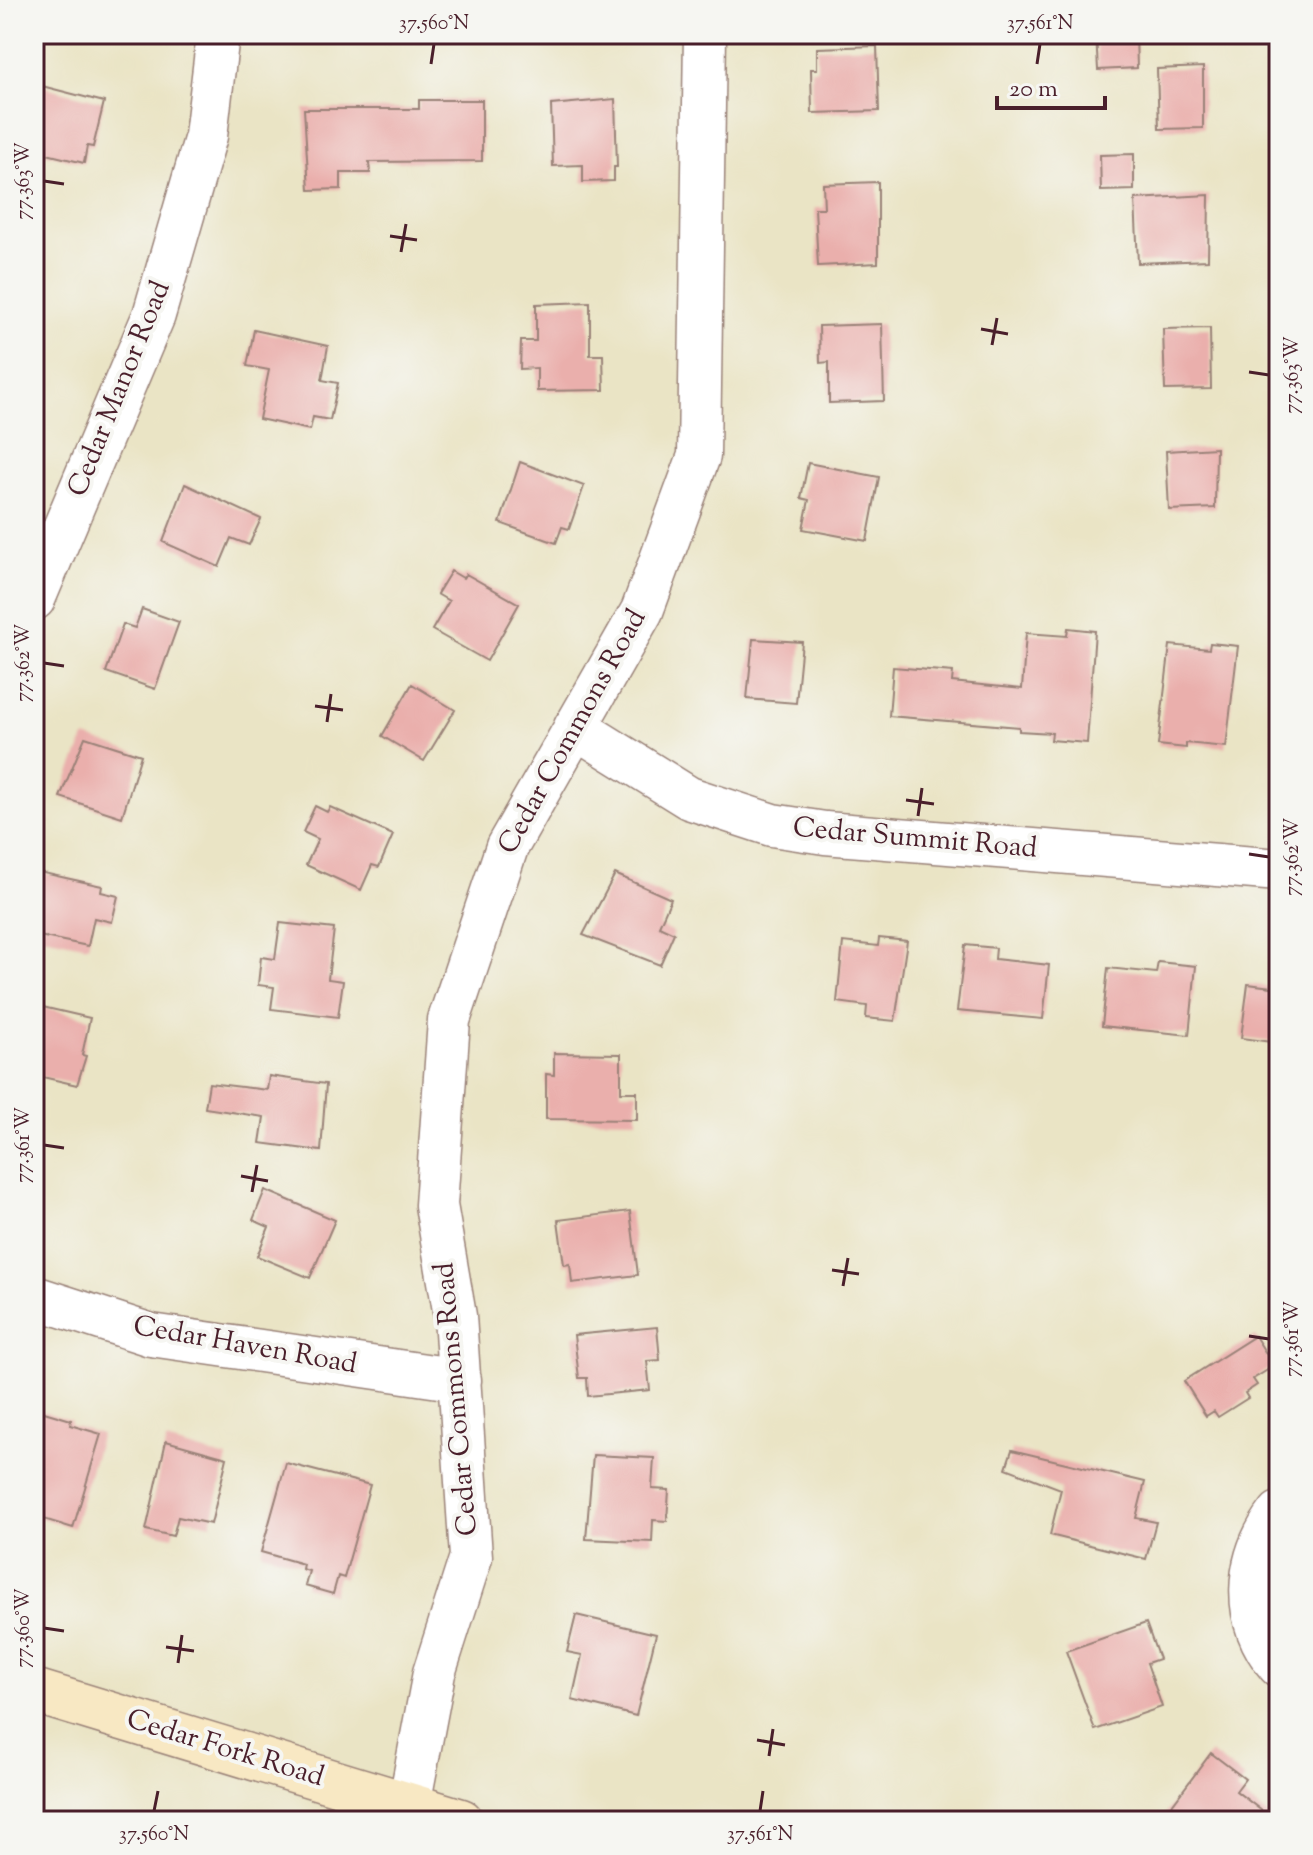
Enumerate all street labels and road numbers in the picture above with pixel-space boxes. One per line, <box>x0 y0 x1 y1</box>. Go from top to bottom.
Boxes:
street label: Cedar Manor Road <box>59 275 182 503</box>
street label: Cedar Commons Road <box>489 602 657 862</box>
street label: Cedar Summit Road <box>791 808 1039 870</box>
street label: Cedar Commons Road <box>425 1260 489 1537</box>
street label: Cedar Haven Road <box>130 1307 360 1385</box>
street label: Cedar Fork Road <box>121 1700 329 1798</box>

